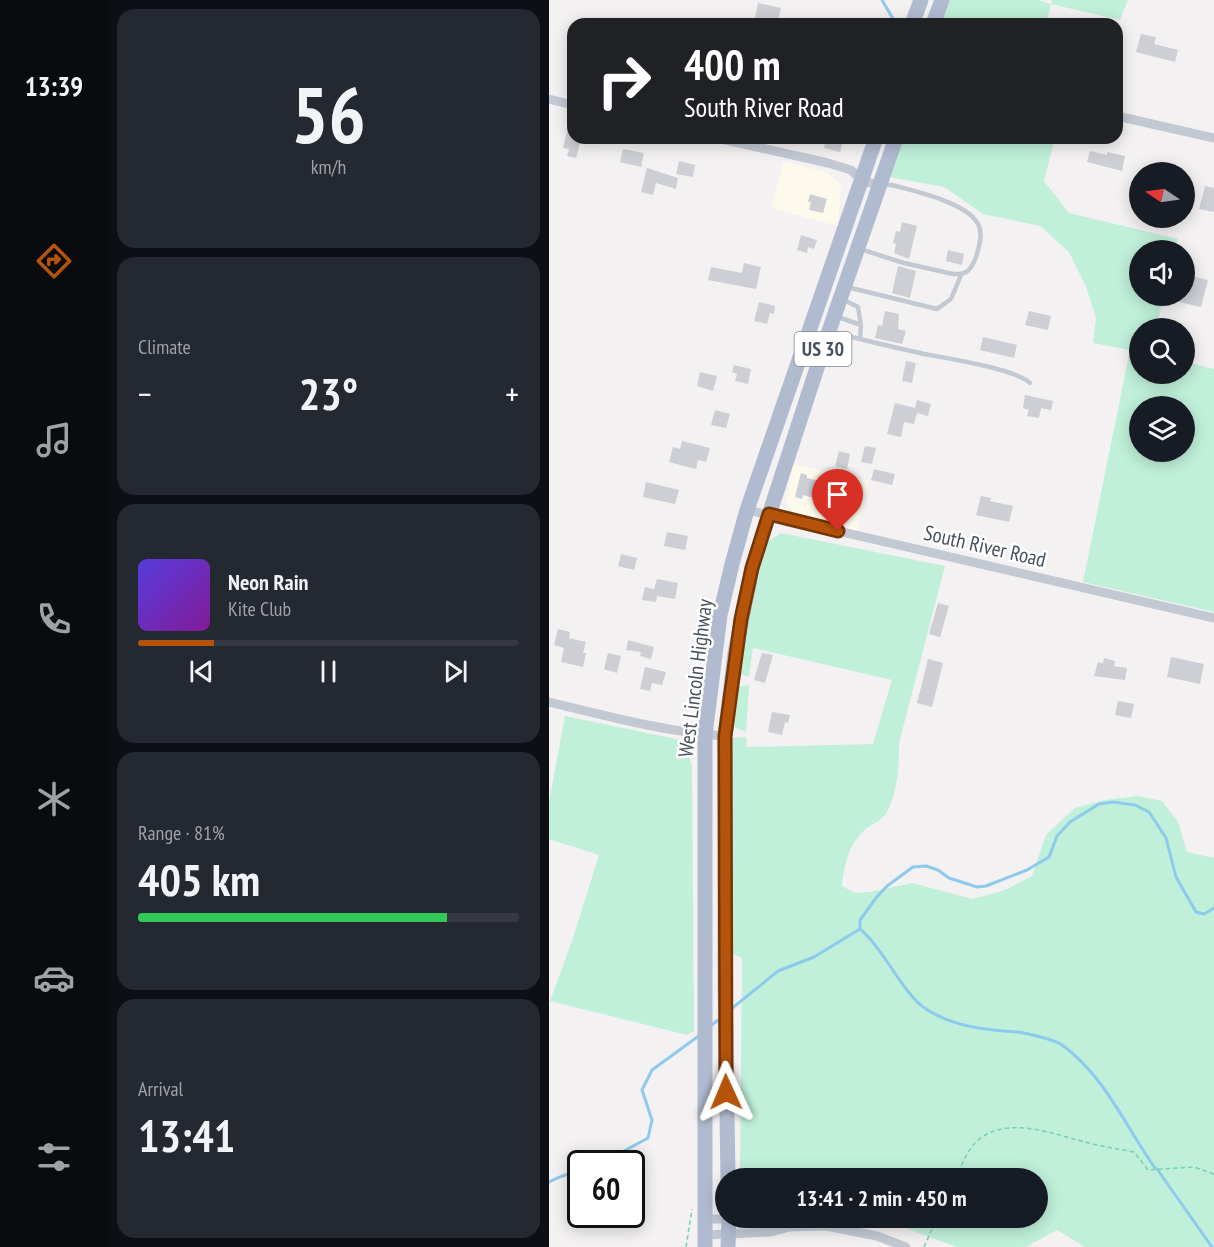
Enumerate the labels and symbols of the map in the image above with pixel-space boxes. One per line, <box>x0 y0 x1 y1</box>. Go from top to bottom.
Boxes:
north arrow <box>1129 162 1195 228</box>
road number: US 30 <box>795 332 851 366</box>
pin <box>812 469 863 531</box>
street label: South River Road <box>921 519 1049 573</box>
street label: West Lincoln Highway <box>672 597 718 759</box>
position arrow <box>694 1060 758 1124</box>
speed limit sign: 60 <box>567 1150 645 1228</box>

